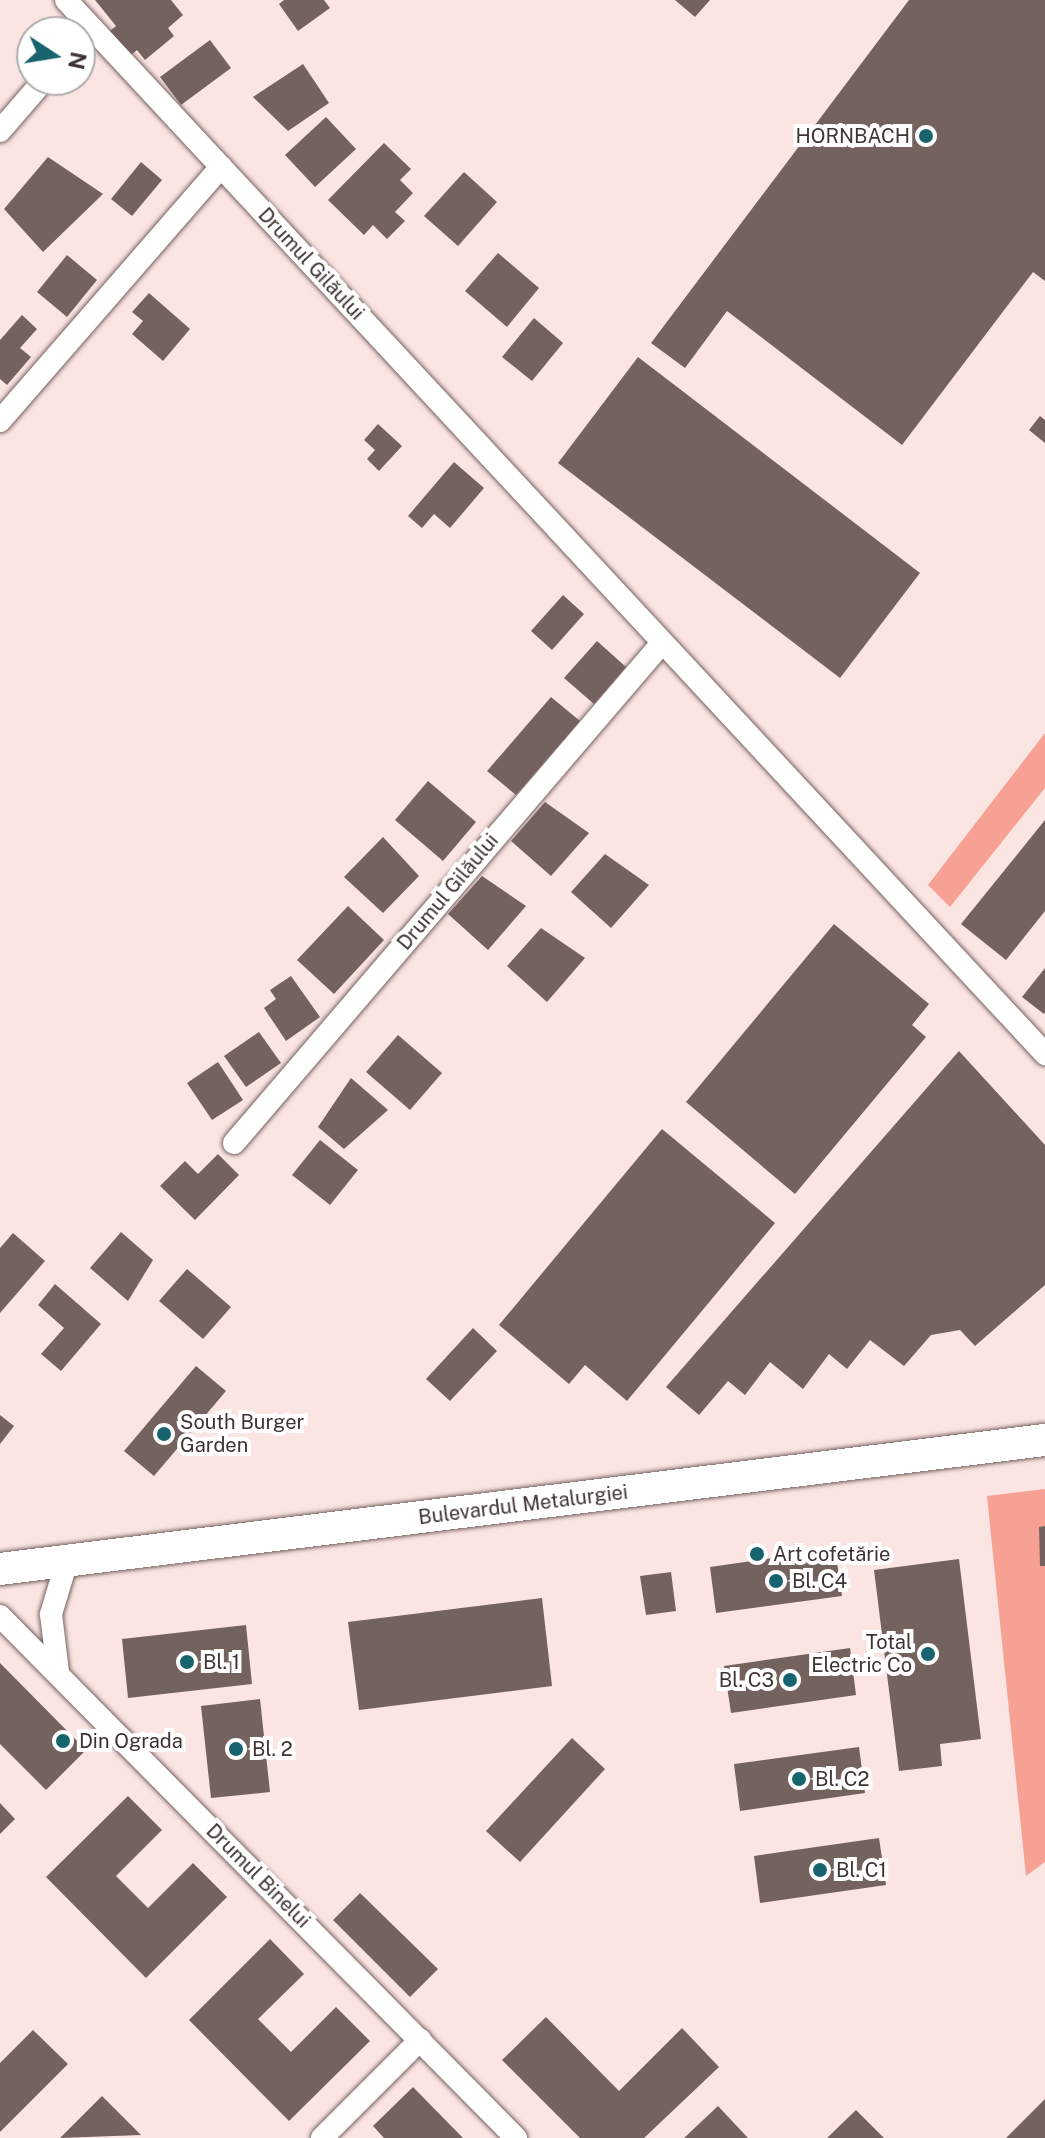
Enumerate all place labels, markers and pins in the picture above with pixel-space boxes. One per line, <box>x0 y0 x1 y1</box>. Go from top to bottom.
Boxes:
place label: HORNBACH <box>795 124 910 148</box>
marker: HORNBACH <box>917 127 935 145</box>
place label: South Burger Garden <box>180 1410 304 1457</box>
marker: South Burger Garden <box>155 1425 173 1443</box>
place label: Art cofetărie <box>773 1542 891 1566</box>
marker: Art cofetărie <box>748 1545 766 1563</box>
place label: Bl. C4 <box>792 1569 847 1593</box>
marker: Bl. C4 <box>767 1572 785 1590</box>
place label: Total Electric Co <box>811 1630 912 1677</box>
marker: Total Electric Co <box>919 1645 937 1663</box>
place label: Bl. 1 <box>203 1650 240 1674</box>
marker: Bl. 1 <box>178 1653 196 1671</box>
place label: Bl. C3 <box>719 1668 774 1692</box>
marker: Bl. C3 <box>781 1671 799 1689</box>
place label: Din Ograda <box>79 1729 183 1753</box>
marker: Din Ograda <box>54 1732 72 1750</box>
place label: Bl. 2 <box>252 1737 293 1761</box>
marker: Bl. 2 <box>227 1740 245 1758</box>
place label: Bl. C2 <box>815 1767 870 1791</box>
marker: Bl. C2 <box>790 1770 808 1788</box>
place label: Bl. C1 <box>836 1858 887 1882</box>
marker: Bl. C1 <box>811 1861 829 1879</box>

